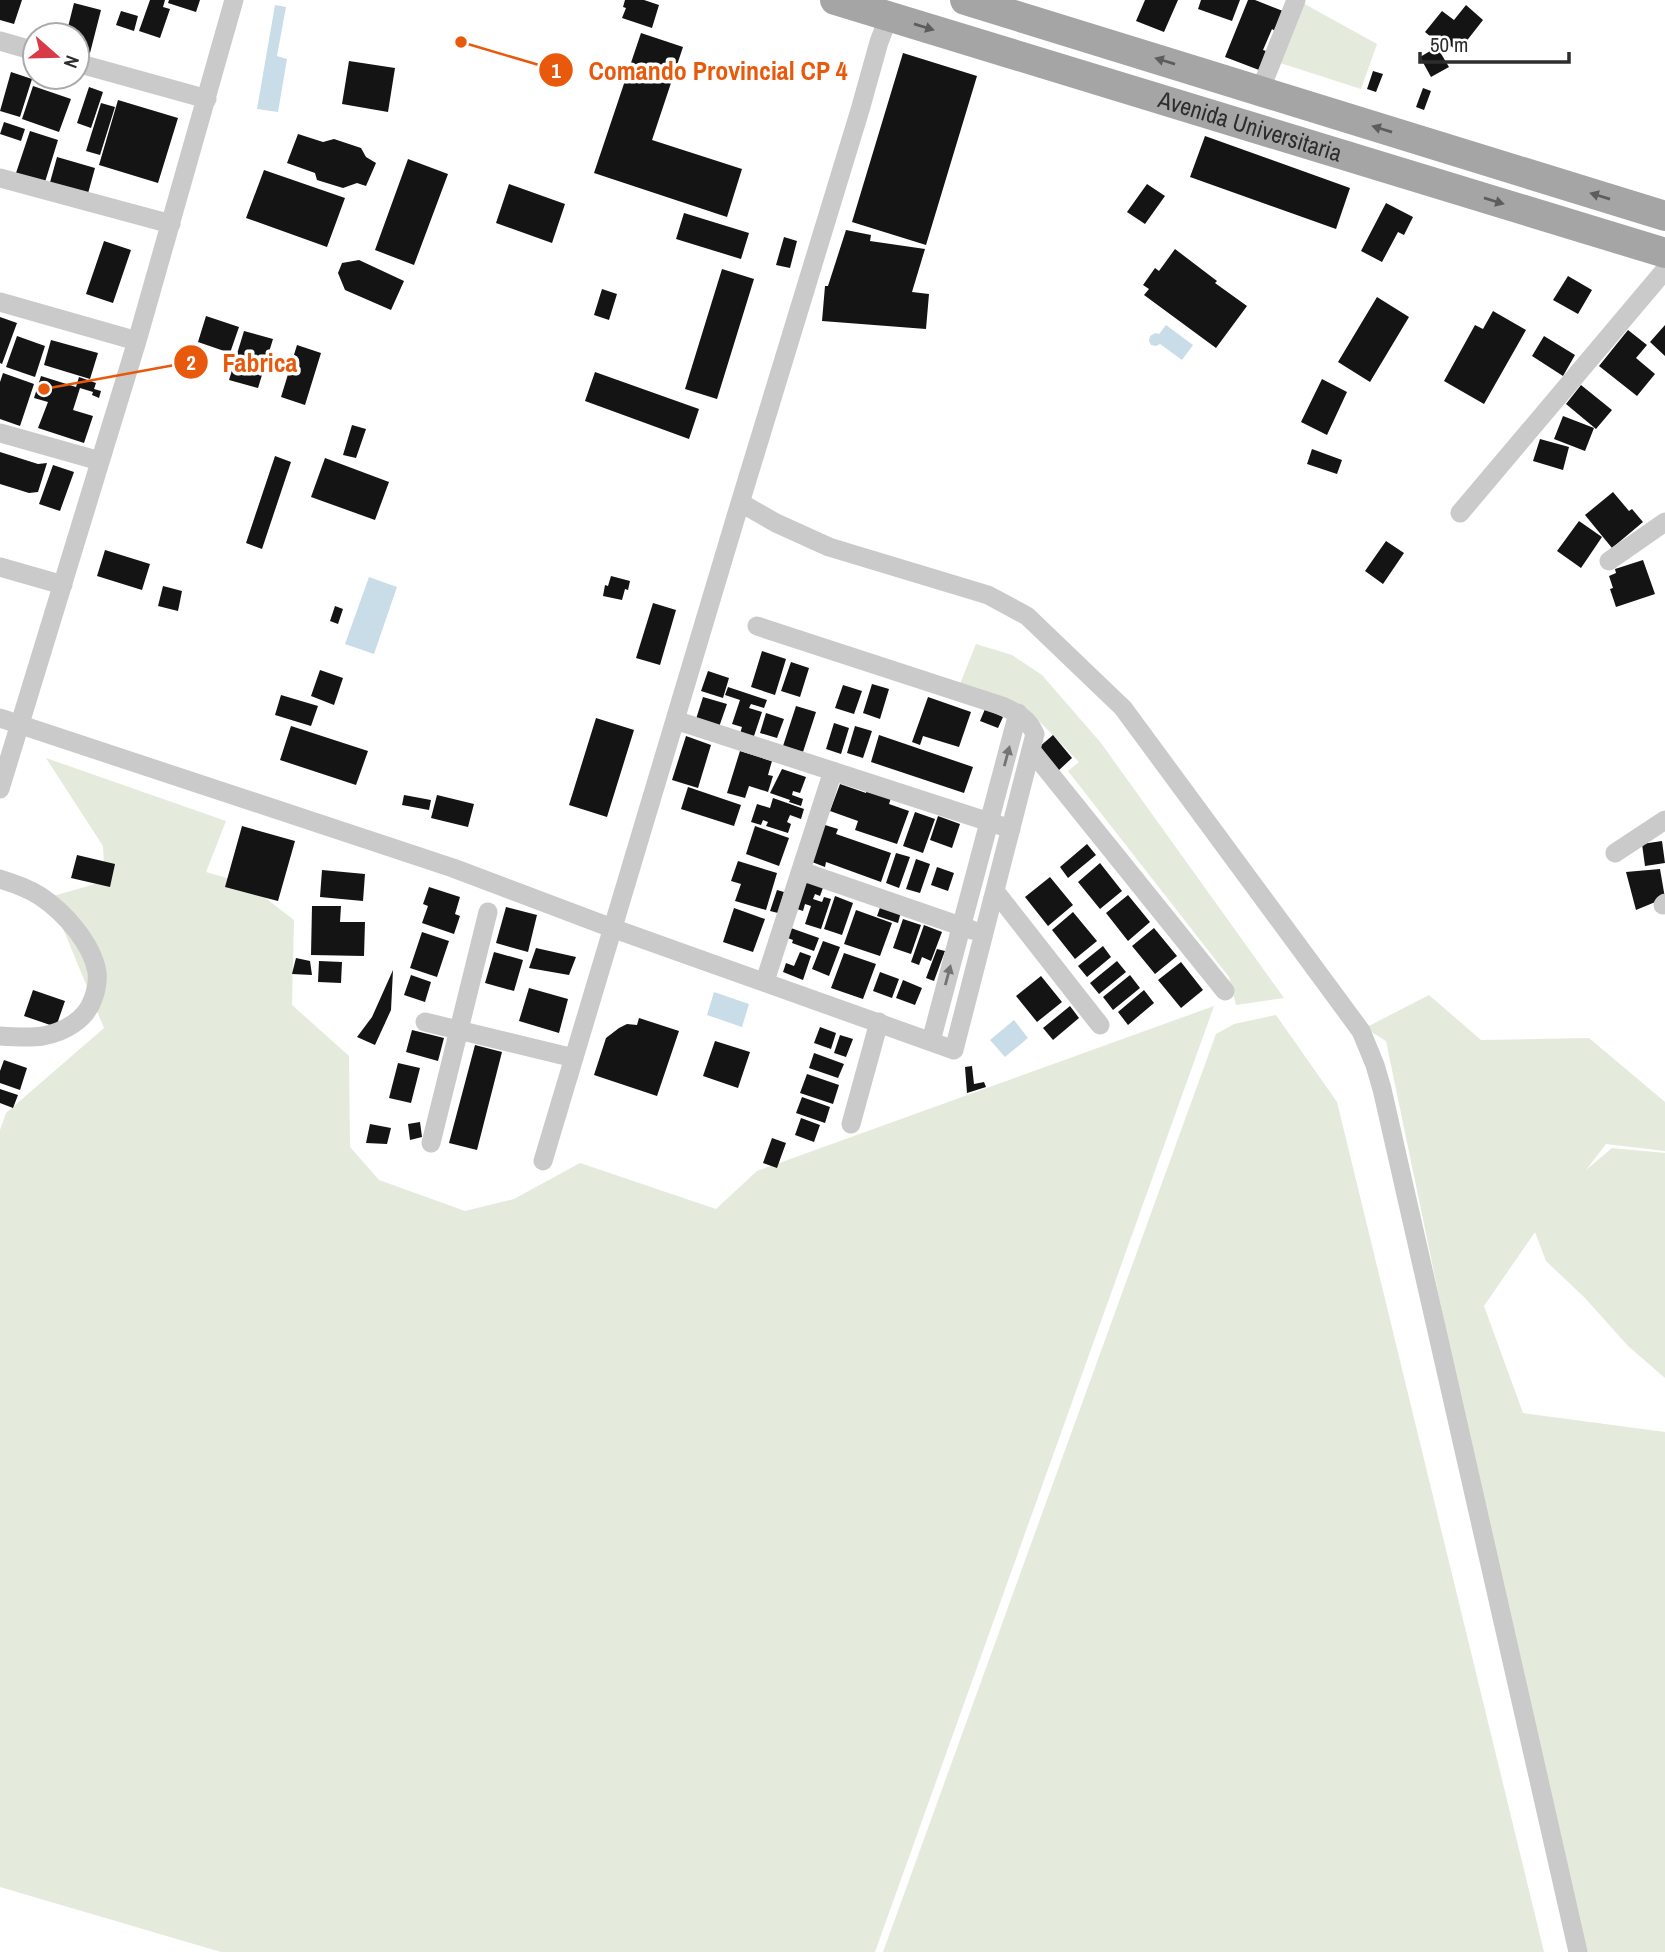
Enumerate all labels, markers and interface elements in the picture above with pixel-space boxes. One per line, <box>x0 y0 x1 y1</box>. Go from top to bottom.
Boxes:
north arrow <box>21 21 91 91</box>
scale bar <box>1420 21 1569 65</box>
one-way arrow <box>914 22 935 33</box>
text: 50 m <box>1430 30 1468 59</box>
callout: Comando Provincial CP 4 <box>539 47 861 94</box>
text: N <box>58 52 86 72</box>
text: Comando Provincial CP 4 <box>588 53 848 88</box>
text: 1 <box>551 56 561 85</box>
one-way arrow <box>1154 56 1175 66</box>
street label: Avenida Universitaria <box>1154 82 1346 169</box>
one-way arrow <box>1372 123 1393 133</box>
one-way arrow <box>1589 190 1610 200</box>
one-way arrow <box>1484 197 1505 207</box>
callout: Fabrica <box>174 339 312 386</box>
text: Fabrica <box>223 345 298 380</box>
text: 2 <box>186 348 196 377</box>
one-way arrow <box>1002 744 1013 766</box>
one-way arrow <box>944 965 954 986</box>

